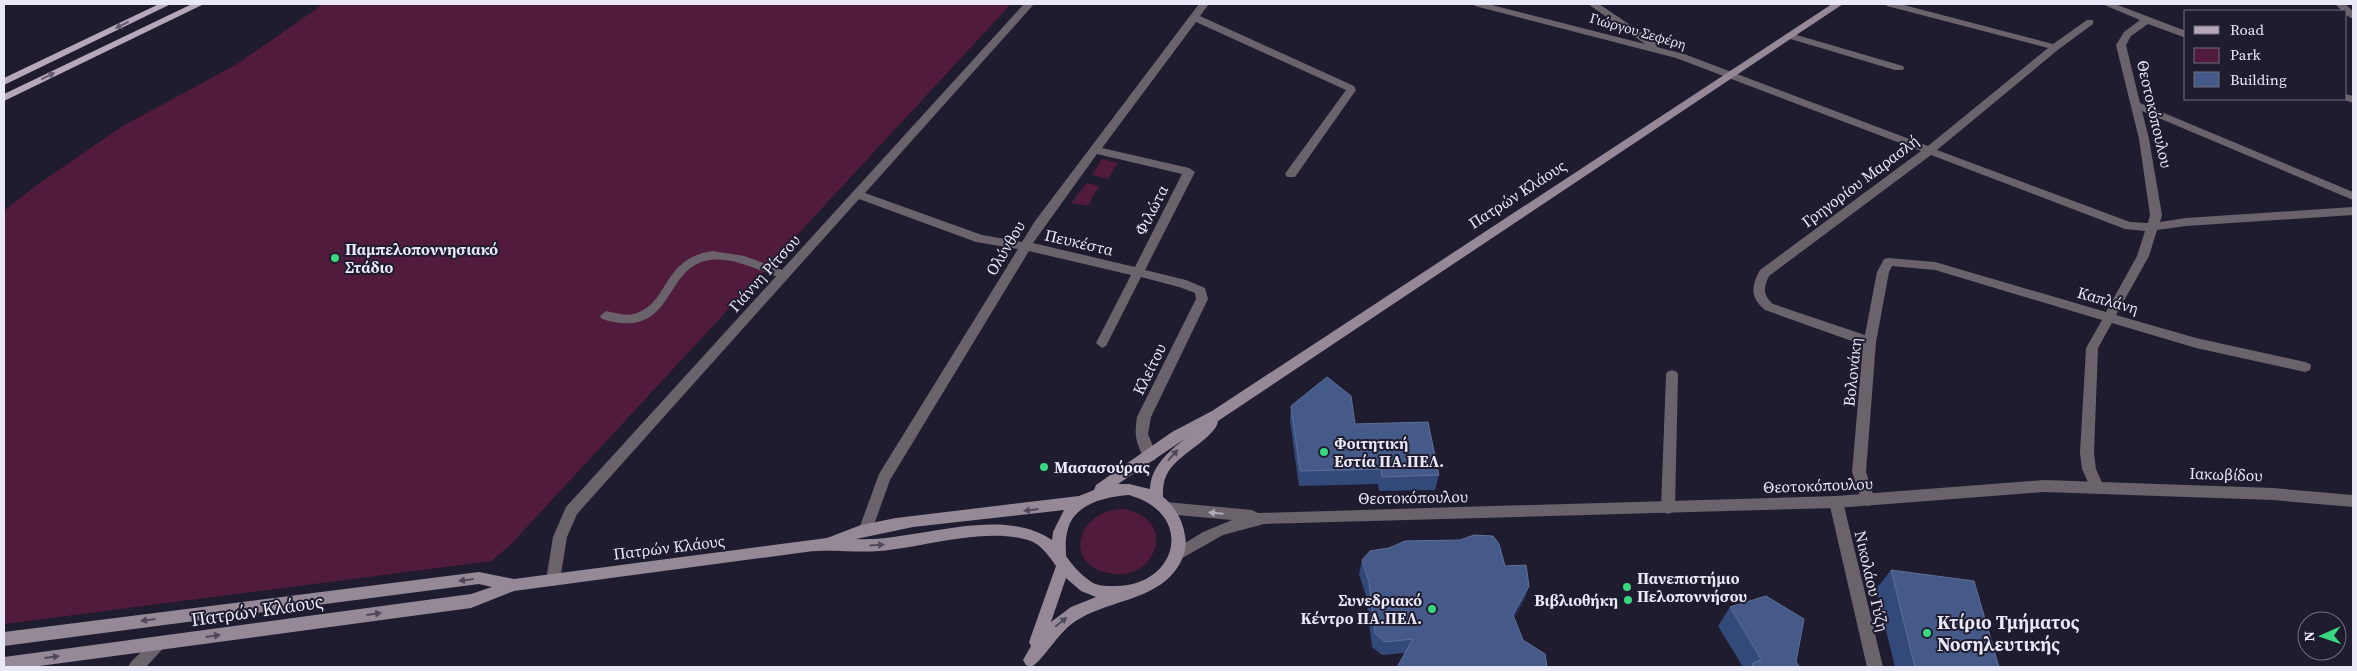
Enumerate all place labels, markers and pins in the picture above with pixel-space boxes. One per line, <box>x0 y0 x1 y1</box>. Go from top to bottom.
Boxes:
place label: Παμπελοποννησιακό Στάδιο <box>345 238 498 278</box>
marker: Παμπελοποννησιακό Στάδιο <box>329 252 341 264</box>
place label: Φοιτητική Εστία ΠΑ.ΠΕΛ. <box>1334 432 1444 472</box>
marker: Φοιτητική Εστία ΠΑ.ΠΕΛ. <box>1318 446 1330 458</box>
place label: Μασασούρας <box>1054 456 1150 478</box>
marker: Μασασούρας <box>1038 461 1050 473</box>
place label: Πανεπιστήμιο Πελοποννήσου <box>1637 567 1747 607</box>
marker: Πανεπιστήμιο Πελοποννήσου <box>1621 581 1633 593</box>
place label: Συνεδριακό Κέντρο ΠΑ.ΠΕΛ. <box>1300 589 1422 629</box>
place label: Βιβλιοθήκη <box>1534 589 1618 611</box>
marker: Βιβλιοθήκη <box>1622 594 1634 606</box>
marker: Συνεδριακό Κέντρο ΠΑ.ΠΕΛ. <box>1426 603 1438 615</box>
place label: Κτίριο Τμήματος Νοσηλευτικής <box>1937 609 2080 657</box>
marker: Κτίριο Τμήματος Νοσηλευτικής <box>1921 627 1933 639</box>

